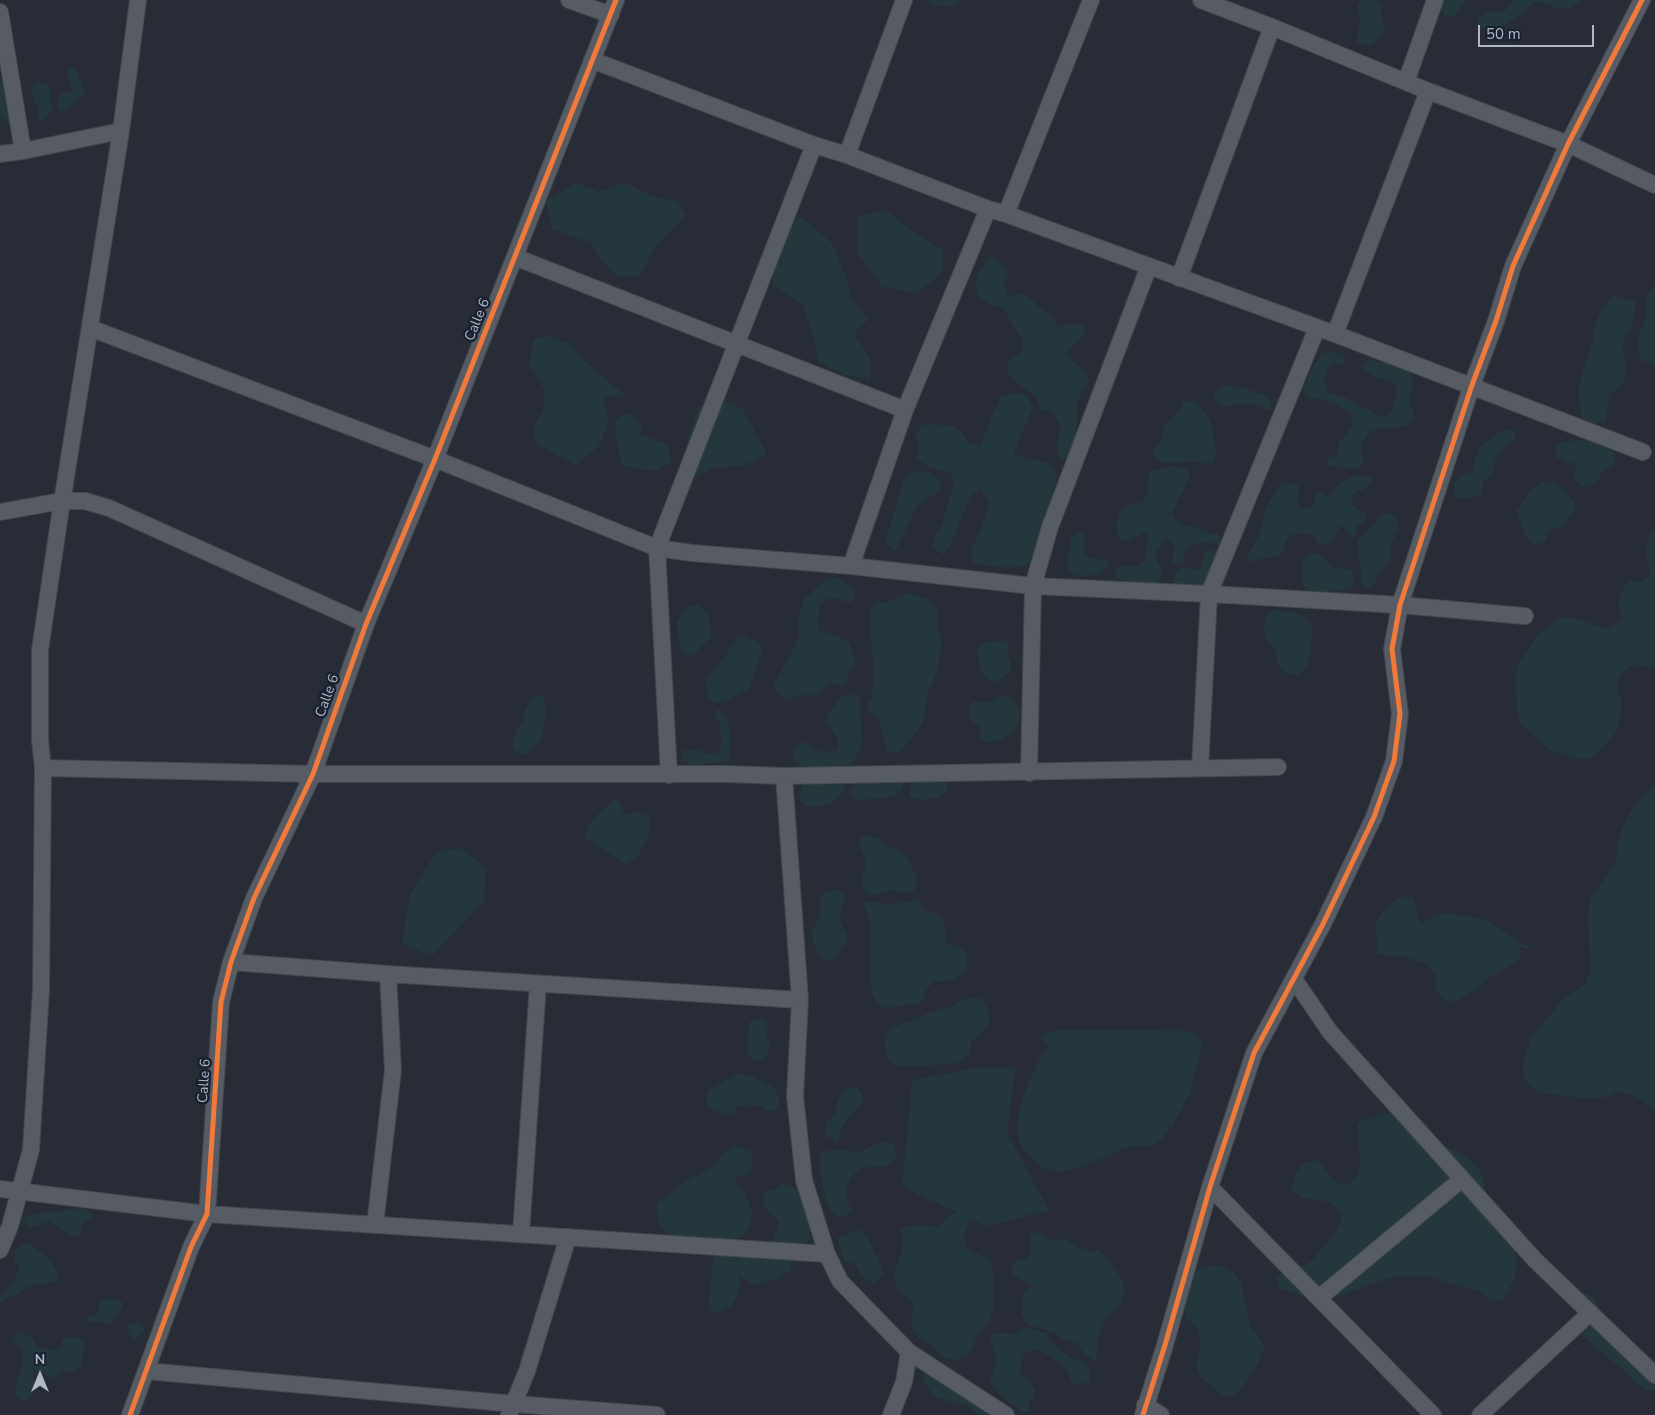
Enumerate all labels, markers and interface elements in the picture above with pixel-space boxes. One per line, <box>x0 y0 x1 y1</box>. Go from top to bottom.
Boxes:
scale bar <box>1480 15 1596 47</box>
text: 50 m <box>1486 24 1521 44</box>
street label: Calle 6 <box>462 296 494 344</box>
street label: Calle 6 <box>313 672 343 720</box>
street label: Calle 6 <box>195 1058 215 1104</box>
north arrow <box>15 1350 65 1400</box>
text: N <box>35 1350 45 1369</box>

